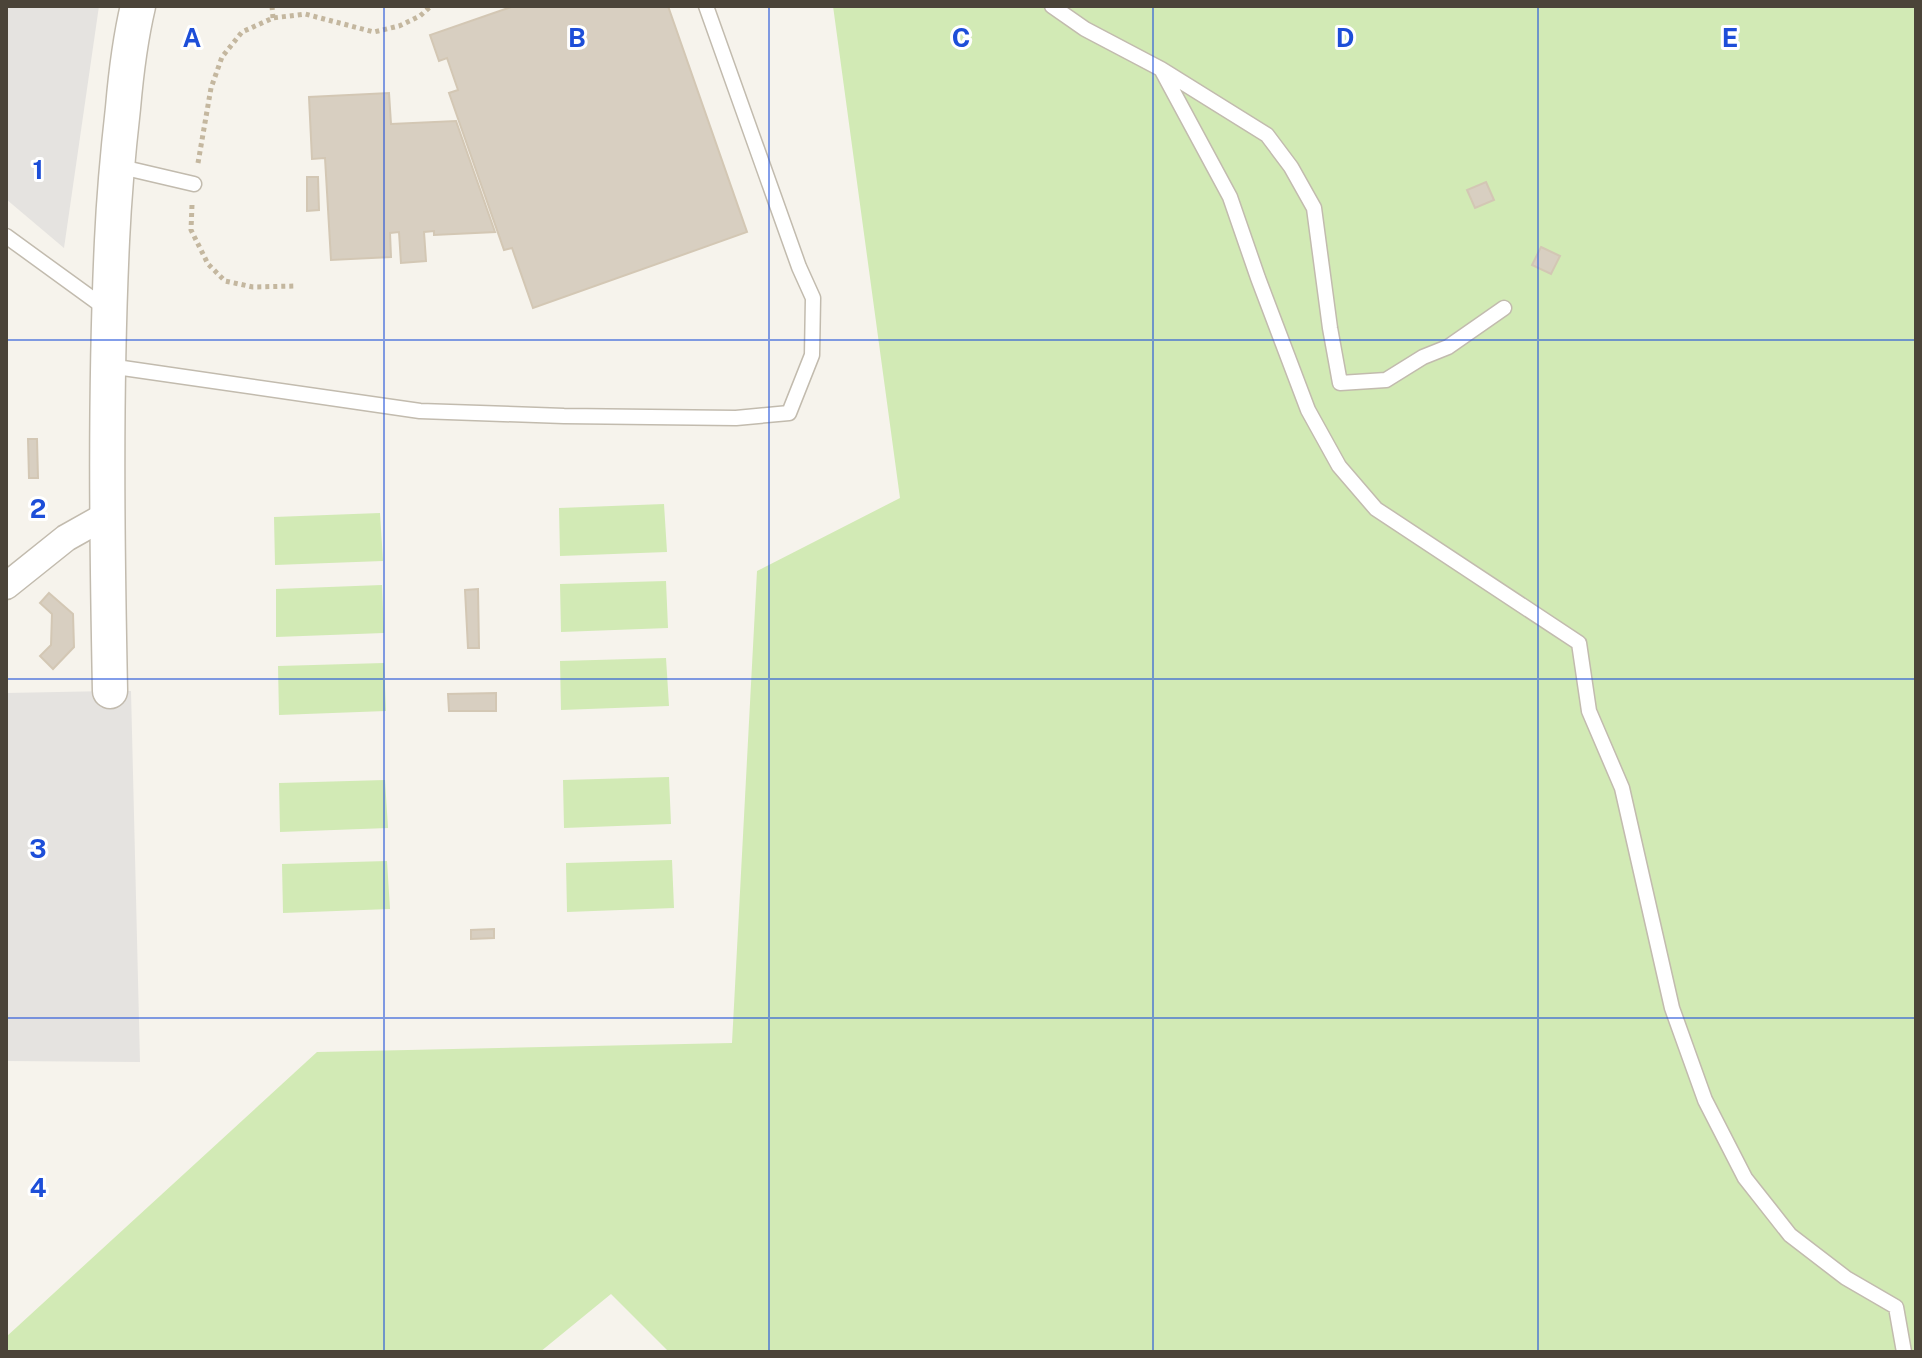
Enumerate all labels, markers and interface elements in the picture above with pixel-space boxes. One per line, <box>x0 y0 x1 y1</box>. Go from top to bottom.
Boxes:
text: A <box>183 22 202 53</box>
text: B <box>568 22 586 53</box>
text: C <box>952 22 970 53</box>
text: D <box>1336 22 1354 53</box>
text: E <box>1722 22 1738 53</box>
text: 1 <box>32 154 44 185</box>
text: 2 <box>30 493 46 524</box>
text: 3 <box>29 833 47 864</box>
text: 4 <box>29 1172 47 1203</box>

